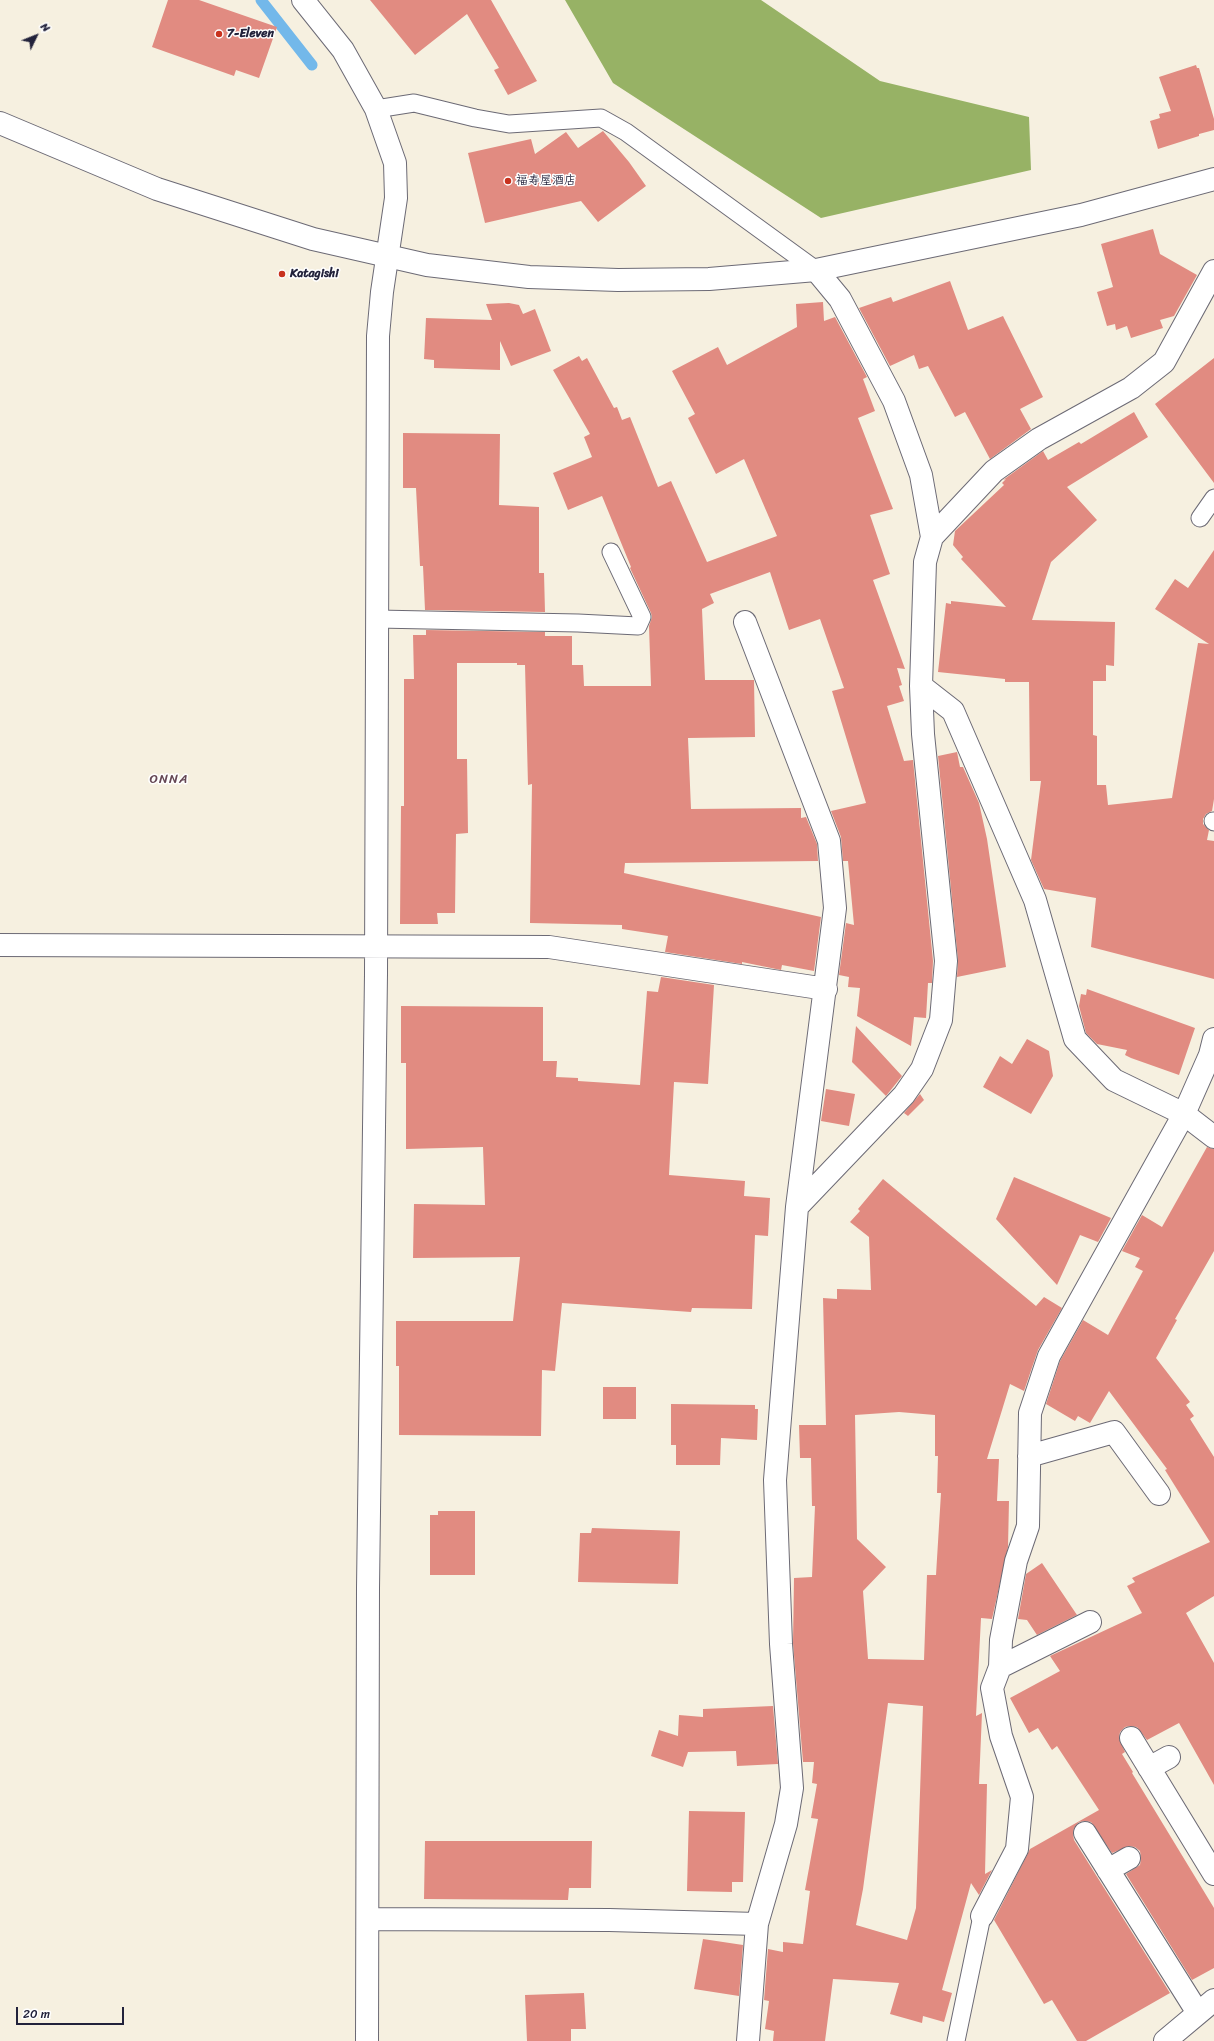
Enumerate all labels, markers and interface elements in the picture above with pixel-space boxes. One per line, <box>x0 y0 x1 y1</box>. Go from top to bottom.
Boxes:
north arrow <box>16 16 56 56</box>
text: N <box>36 18 55 37</box>
place label: 7-Eleven <box>227 27 274 41</box>
marker: 7-Eleven <box>214 29 224 39</box>
place label: 福寿屋酒店 <box>516 174 576 188</box>
marker: 福寿屋酒店 <box>503 176 513 186</box>
place label: Katagishi <box>290 267 338 281</box>
marker: Katagishi <box>277 269 287 279</box>
district label: ONNA <box>149 772 189 788</box>
scale bar <box>18 1999 126 2025</box>
text: 20 m <box>23 2003 50 2025</box>

